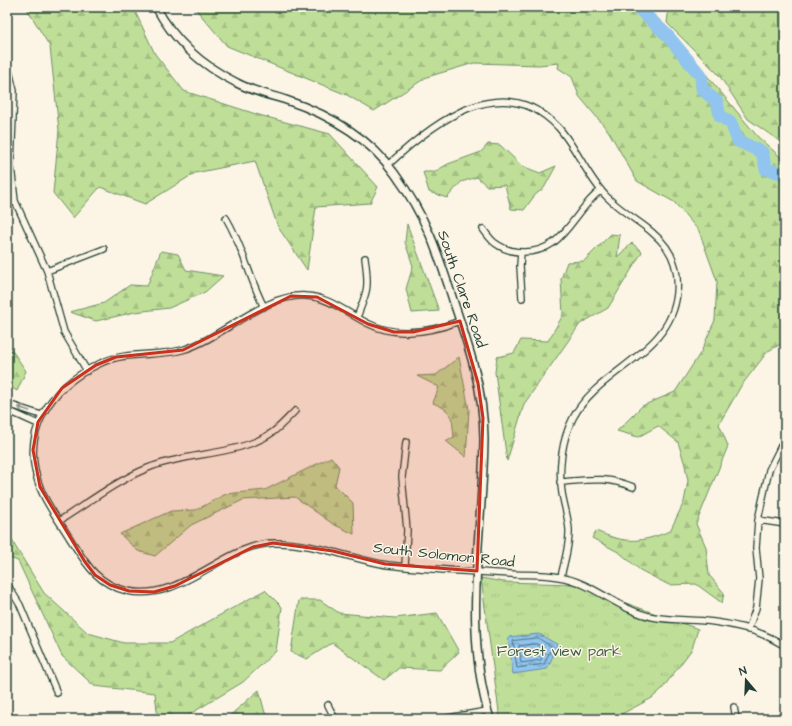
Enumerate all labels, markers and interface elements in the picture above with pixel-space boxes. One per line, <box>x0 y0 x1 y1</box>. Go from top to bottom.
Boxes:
street label: South Clare Road <box>432 228 492 351</box>
one-way arrow <box>19 405 31 413</box>
street label: South Solomon Road <box>372 537 516 573</box>
park label: Forest view park <box>497 641 621 662</box>
north arrow <box>726 660 766 700</box>
text: N <box>737 663 749 679</box>

